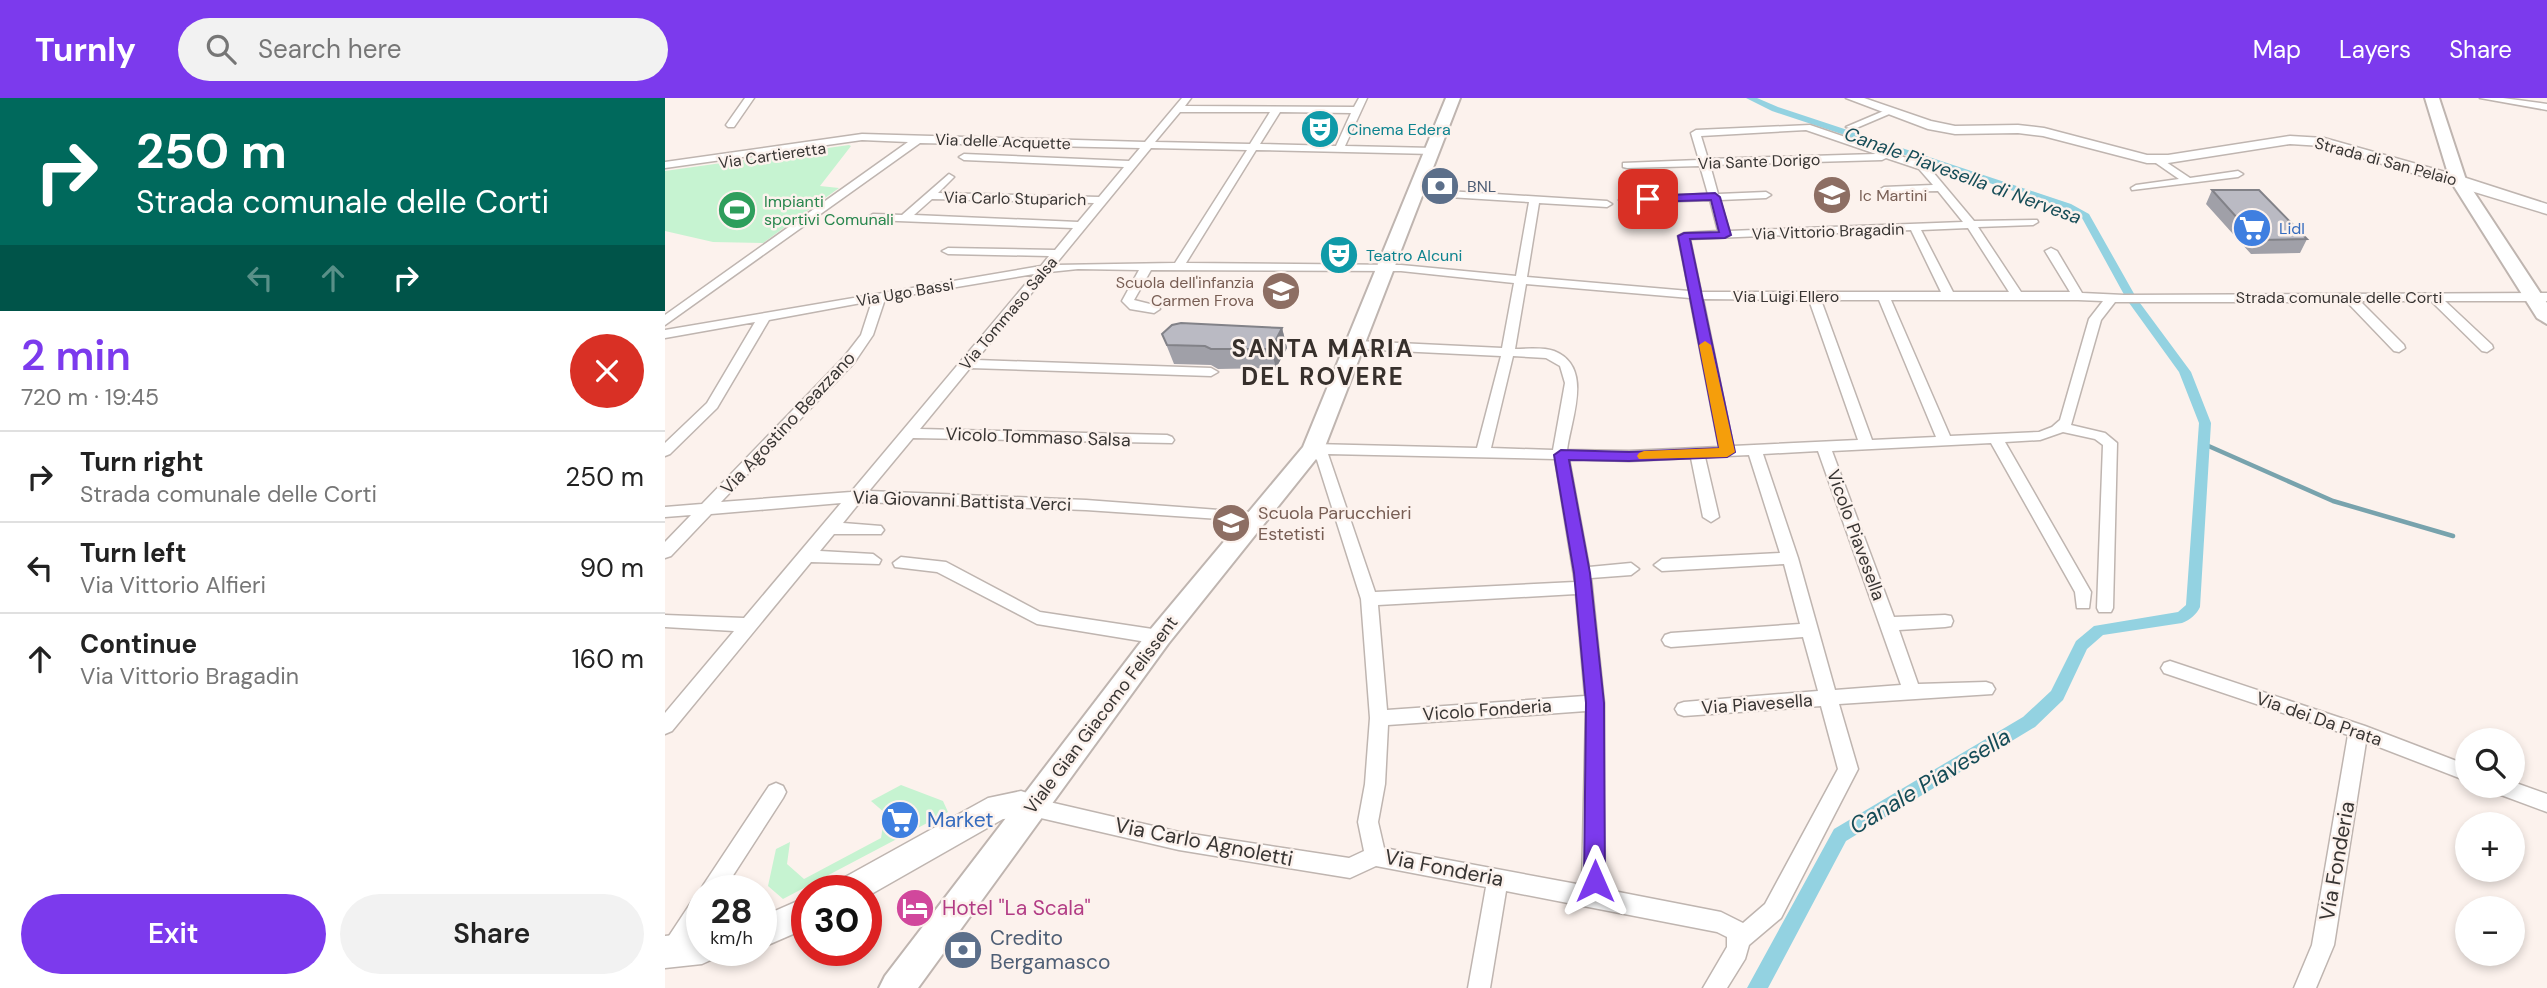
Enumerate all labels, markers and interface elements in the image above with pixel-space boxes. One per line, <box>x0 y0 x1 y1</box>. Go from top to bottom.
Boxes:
search box <box>178 18 668 81</box>
text: Turnly <box>35 28 136 71</box>
icon: search <box>202 30 240 68</box>
text: Search here <box>258 32 401 66</box>
text: Map <box>2253 34 2301 65</box>
text: Layers <box>2339 34 2411 65</box>
text: Share <box>2449 34 2512 65</box>
theatre icon: Cinema Edera <box>1299 108 1341 150</box>
text: 250 m <box>136 119 287 183</box>
place label: Cinema Edera <box>1347 119 1451 140</box>
water label: Canale Piavesella di Nervesa <box>1841 121 2085 230</box>
icon: right <box>21 126 112 217</box>
street label: Via delle Acquette <box>935 129 1071 154</box>
street label: Strada di San Pelaio <box>2313 132 2459 191</box>
street label: Via Cartieretta <box>717 138 827 173</box>
street label: Via Sante Dorigo <box>1697 149 1821 174</box>
bank icon: BNL <box>1419 165 1461 207</box>
pin <box>1618 169 1678 229</box>
school or university icon: Ic Martini <box>1811 174 1853 216</box>
place label: BNL <box>1467 176 1496 197</box>
icon: arrive <box>1629 180 1667 218</box>
text: Strada comunale delle Corti <box>136 181 549 223</box>
place label: Ic Martini <box>1859 185 1927 206</box>
street label: Via Carlo Stuparich <box>944 187 1086 210</box>
sports icon: Impianti sportivi Comunali <box>716 189 758 231</box>
place label: Impianti sportivi Comunali <box>764 191 894 230</box>
supermarket icon: Lidl <box>2231 207 2273 249</box>
street label: Via Vittorio Bragadin <box>1752 218 1905 245</box>
place label: Lidl <box>2279 218 2305 239</box>
theatre icon: Teatro Alcuni <box>1318 234 1360 276</box>
place label: Teatro Alcuni <box>1366 245 1462 266</box>
street label: Via Tommaso Salsa <box>955 252 1062 374</box>
icon: left <box>241 259 279 297</box>
icon: ahead <box>314 259 352 297</box>
icon: right <box>387 259 425 297</box>
school or university icon: Scuola dell'infanzia Carmen Frova <box>1260 270 1302 312</box>
place label: Scuola dell'infanzia Carmen Frova <box>1116 272 1254 311</box>
street label: Via Ugo Bassi <box>855 274 955 311</box>
street label: Via Luigi Ellero <box>1733 286 1839 307</box>
street label: Strada comunale delle Corti <box>2236 287 2442 308</box>
text: 2 min <box>21 328 131 383</box>
district label: SANTA MARIA DEL ROVERE <box>1231 333 1415 392</box>
button: close <box>570 334 644 408</box>
street label: Via Agostino Beazzano <box>715 346 861 500</box>
text: 720 m · 19:45 <box>21 382 159 412</box>
street label: Vicolo Tommaso Salsa <box>945 422 1131 452</box>
text: Turn right <box>80 445 204 479</box>
icon: right <box>21 458 59 496</box>
text: 250 m <box>565 460 644 494</box>
street label: Vicolo Piavesella <box>1821 466 1891 604</box>
text: Strada comunale delle Corti <box>80 479 377 509</box>
street label: Via Giovanni Battista Verci <box>852 485 1072 517</box>
place label: Scuola Parucchieri Estetisti <box>1258 501 1412 546</box>
school or university icon: Scuola Parucchieri Estetisti <box>1210 502 1252 544</box>
text: Turn left <box>80 536 187 570</box>
icon: left <box>21 549 59 587</box>
text: 90 m <box>580 551 644 585</box>
text: Via Vittorio Alfieri <box>80 570 266 600</box>
street label: Viale Gian Giacomo Felissent <box>1019 611 1183 819</box>
text: Continue <box>80 627 197 661</box>
icon: ahead <box>21 640 59 678</box>
text: 160 m <box>572 642 644 676</box>
text: Via Vittorio Bragadin <box>80 661 299 691</box>
street label: Via dei Da Prata <box>2253 686 2385 752</box>
street label: Via Piavesella <box>1701 688 1813 720</box>
street label: Vicolo Fonderia <box>1422 694 1552 726</box>
water label: Canale Piavesella <box>1844 721 2016 841</box>
map controls <box>2455 728 2525 966</box>
button: search <box>2455 728 2525 798</box>
supermarket icon: Market <box>879 799 921 841</box>
street label: Via Fonderia <box>2313 799 2361 923</box>
place label: Market <box>927 806 994 834</box>
street label: Via Carlo Agnoletti <box>1112 811 1296 873</box>
button: + <box>2455 812 2525 882</box>
street label: Via Fonderia <box>1382 843 1506 893</box>
position arrow <box>1558 844 1632 918</box>
speed limit sign: 30 <box>791 875 882 966</box>
hotel icon: Hotel "La Scala" <box>894 887 936 929</box>
text: 28 <box>710 888 753 934</box>
button: Exit <box>21 894 326 974</box>
button: Share <box>340 894 644 974</box>
place label: Hotel "La Scala" <box>942 894 1091 922</box>
button: − <box>2455 896 2525 966</box>
place label: Credito Bergamasco <box>990 924 1110 976</box>
text: km/h <box>710 926 753 950</box>
bank icon: Credito Bergamasco <box>942 929 984 971</box>

